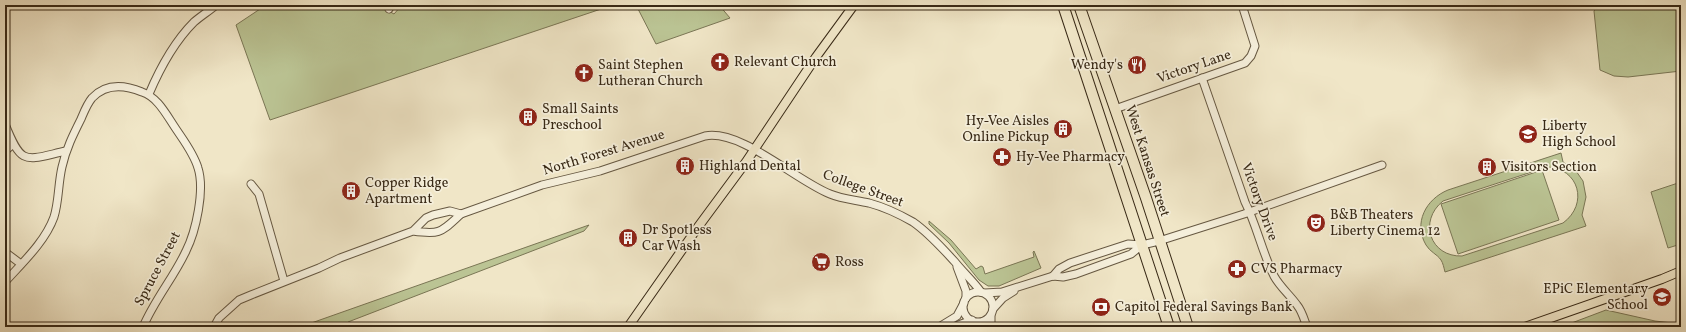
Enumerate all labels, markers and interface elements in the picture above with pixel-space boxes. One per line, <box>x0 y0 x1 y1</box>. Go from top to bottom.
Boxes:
street label: Victory Lane <box>1154 45 1234 89</box>
church icon: Relevant Church <box>709 51 731 73</box>
place label: Relevant Church <box>734 53 837 72</box>
restaurant icon: Wendy's <box>1126 54 1148 76</box>
place label: Saint Stephen Lutheran Church <box>598 56 703 91</box>
place label: Wendy's <box>1071 56 1123 75</box>
church icon: Saint Stephen Lutheran Church <box>573 62 595 84</box>
place label: Small Saints Preschool <box>542 100 618 135</box>
street label: West Kansas Street <box>1120 103 1174 219</box>
building icon: Small Saints Preschool <box>517 106 539 128</box>
place label: Hy-Vee Aisles Online Pickup <box>962 112 1049 147</box>
place label: Liberty High School <box>1542 117 1616 152</box>
building icon: Hy-Vee Aisles Online Pickup <box>1052 118 1074 140</box>
school or university icon: Liberty High School <box>1517 123 1539 145</box>
street label: North Forest Avenue <box>541 125 668 181</box>
pharmacy icon: Hy-Vee Pharmacy <box>991 146 1013 168</box>
place label: Hy-Vee Pharmacy <box>1016 148 1125 167</box>
building icon: Highland Dental <box>674 155 696 177</box>
building icon: Visitors Section <box>1476 156 1498 178</box>
place label: Highland Dental <box>699 157 801 176</box>
place label: Visitors Section <box>1501 158 1597 177</box>
street label: Victory Drive <box>1236 160 1282 244</box>
street label: College Street <box>820 166 906 212</box>
place label: Copper Ridge Apartment <box>365 174 449 209</box>
building icon: Copper Ridge Apartment <box>340 180 362 202</box>
place label: B&B Theaters Liberty Cinema 12 <box>1330 206 1441 241</box>
theatre icon: B&B Theaters Liberty Cinema 12 <box>1305 212 1327 234</box>
place label: Dr Spotless Car Wash <box>642 221 712 256</box>
building icon: Dr Spotless Car Wash <box>617 227 639 249</box>
street label: Spruce Street <box>130 228 186 310</box>
supermarket icon: Ross <box>810 251 832 273</box>
place label: Ross <box>835 253 864 272</box>
pharmacy icon: CVS Pharmacy <box>1226 258 1248 280</box>
place label: CVS Pharmacy <box>1251 260 1343 279</box>
place label: EPiC Elementary School <box>1543 280 1648 315</box>
school or university icon: EPiC Elementary School <box>1651 286 1673 308</box>
bank icon: Capitol Federal Savings Bank <box>1090 296 1112 318</box>
place label: Capitol Federal Savings Bank <box>1115 298 1293 317</box>

